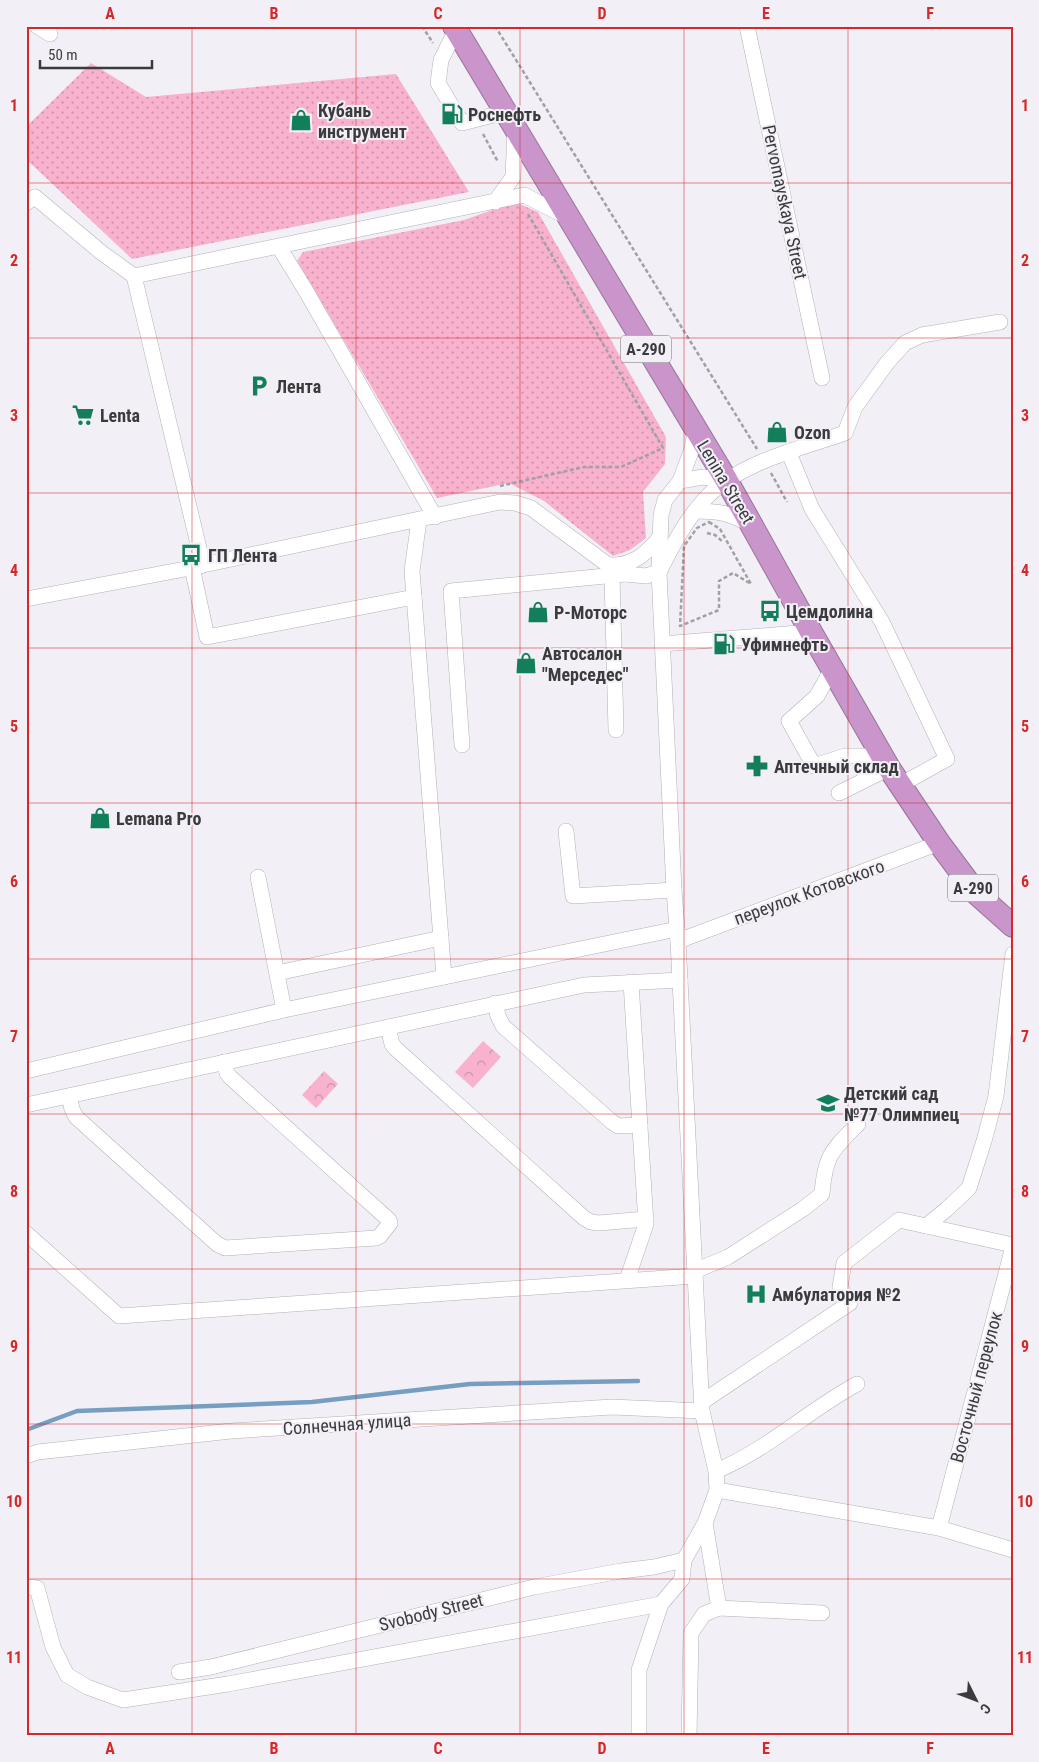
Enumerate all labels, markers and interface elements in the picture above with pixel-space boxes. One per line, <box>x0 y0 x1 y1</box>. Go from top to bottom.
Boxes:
text: A <box>105 4 115 23</box>
text: B <box>270 4 279 23</box>
text: C <box>433 4 443 23</box>
text: D <box>597 4 607 23</box>
text: E <box>762 4 770 23</box>
text: F <box>926 4 934 23</box>
scale bar <box>40 38 152 70</box>
text: 50 m <box>48 46 78 64</box>
text: 1 <box>10 96 18 115</box>
text: 1 <box>1021 96 1029 115</box>
place label: Кубань инструмент <box>318 100 407 142</box>
fuel station icon: Роснефть <box>439 101 465 127</box>
place label: Роснефть <box>468 104 541 125</box>
shop icon: Кубань инструмент <box>288 107 314 133</box>
street label: Pervomayskaya Street <box>758 123 812 281</box>
text: 2 <box>10 251 18 270</box>
text: 2 <box>1021 251 1029 270</box>
road number: А-290 <box>621 336 671 362</box>
parking icon: Лента <box>246 373 272 399</box>
place label: Лента <box>276 376 321 397</box>
supermarket icon: Lenta <box>70 402 96 428</box>
place label: Lenta <box>100 405 140 426</box>
text: 3 <box>10 406 18 425</box>
text: 3 <box>1021 406 1029 425</box>
shop icon: Ozon <box>764 419 790 445</box>
place label: Ozon <box>794 422 831 443</box>
street label: Lenina Street <box>693 437 759 527</box>
bus stop icon: ГП Лента <box>178 542 204 568</box>
place label: ГП Лента <box>208 545 277 566</box>
text: 4 <box>10 561 18 580</box>
text: 4 <box>1021 561 1029 580</box>
bus stop icon: Цемдолина <box>757 598 783 624</box>
shop icon: Р-Моторс <box>525 599 551 625</box>
place label: Цемдолина <box>786 601 873 622</box>
place label: Р-Моторс <box>554 602 627 623</box>
fuel station icon: Уфимнефть <box>711 631 737 657</box>
place label: Уфимнефть <box>741 634 828 655</box>
place label: Автосалон "Мерседес" <box>542 643 629 685</box>
shop icon: Автосалон "Мерседес" <box>513 650 539 676</box>
text: 5 <box>10 717 18 736</box>
text: 5 <box>1021 717 1029 736</box>
pharmacy icon: Аптечный склад <box>744 753 770 779</box>
place label: Аптечный склад <box>774 756 899 777</box>
shop icon: Lemana Pro <box>87 805 113 831</box>
place label: Lemana Pro <box>116 808 201 829</box>
street label: переулок Котовского <box>731 855 887 929</box>
text: 6 <box>10 872 18 891</box>
text: 6 <box>1021 872 1029 891</box>
road number: А-290 <box>948 874 998 901</box>
text: 7 <box>10 1027 18 1046</box>
text: 7 <box>1021 1027 1029 1046</box>
place label: Детский сад №77 Олимпиец <box>844 1083 959 1125</box>
school or university icon: Детский сад №77 Олимпиец <box>815 1090 841 1116</box>
text: 8 <box>10 1182 18 1201</box>
text: 8 <box>1021 1182 1029 1201</box>
hospital icon: Амбулатория №2 <box>743 1281 769 1307</box>
place label: Амбулатория №2 <box>772 1284 901 1305</box>
street label: Восточный переулок <box>946 1309 1006 1465</box>
text: 9 <box>10 1337 18 1356</box>
text: 9 <box>1021 1337 1029 1356</box>
street label: Солнечная улица <box>282 1409 412 1439</box>
text: 10 <box>6 1492 22 1511</box>
text: 10 <box>1017 1492 1033 1511</box>
street label: Svobody Street <box>377 1589 485 1635</box>
text: 11 <box>6 1648 22 1667</box>
text: 11 <box>1017 1648 1033 1667</box>
north arrow <box>952 1674 1002 1724</box>
text: С <box>977 1700 994 1717</box>
text: A <box>105 1739 115 1758</box>
text: B <box>270 1739 279 1758</box>
text: C <box>433 1739 443 1758</box>
text: D <box>597 1739 607 1758</box>
text: E <box>762 1739 770 1758</box>
text: F <box>926 1739 934 1758</box>

